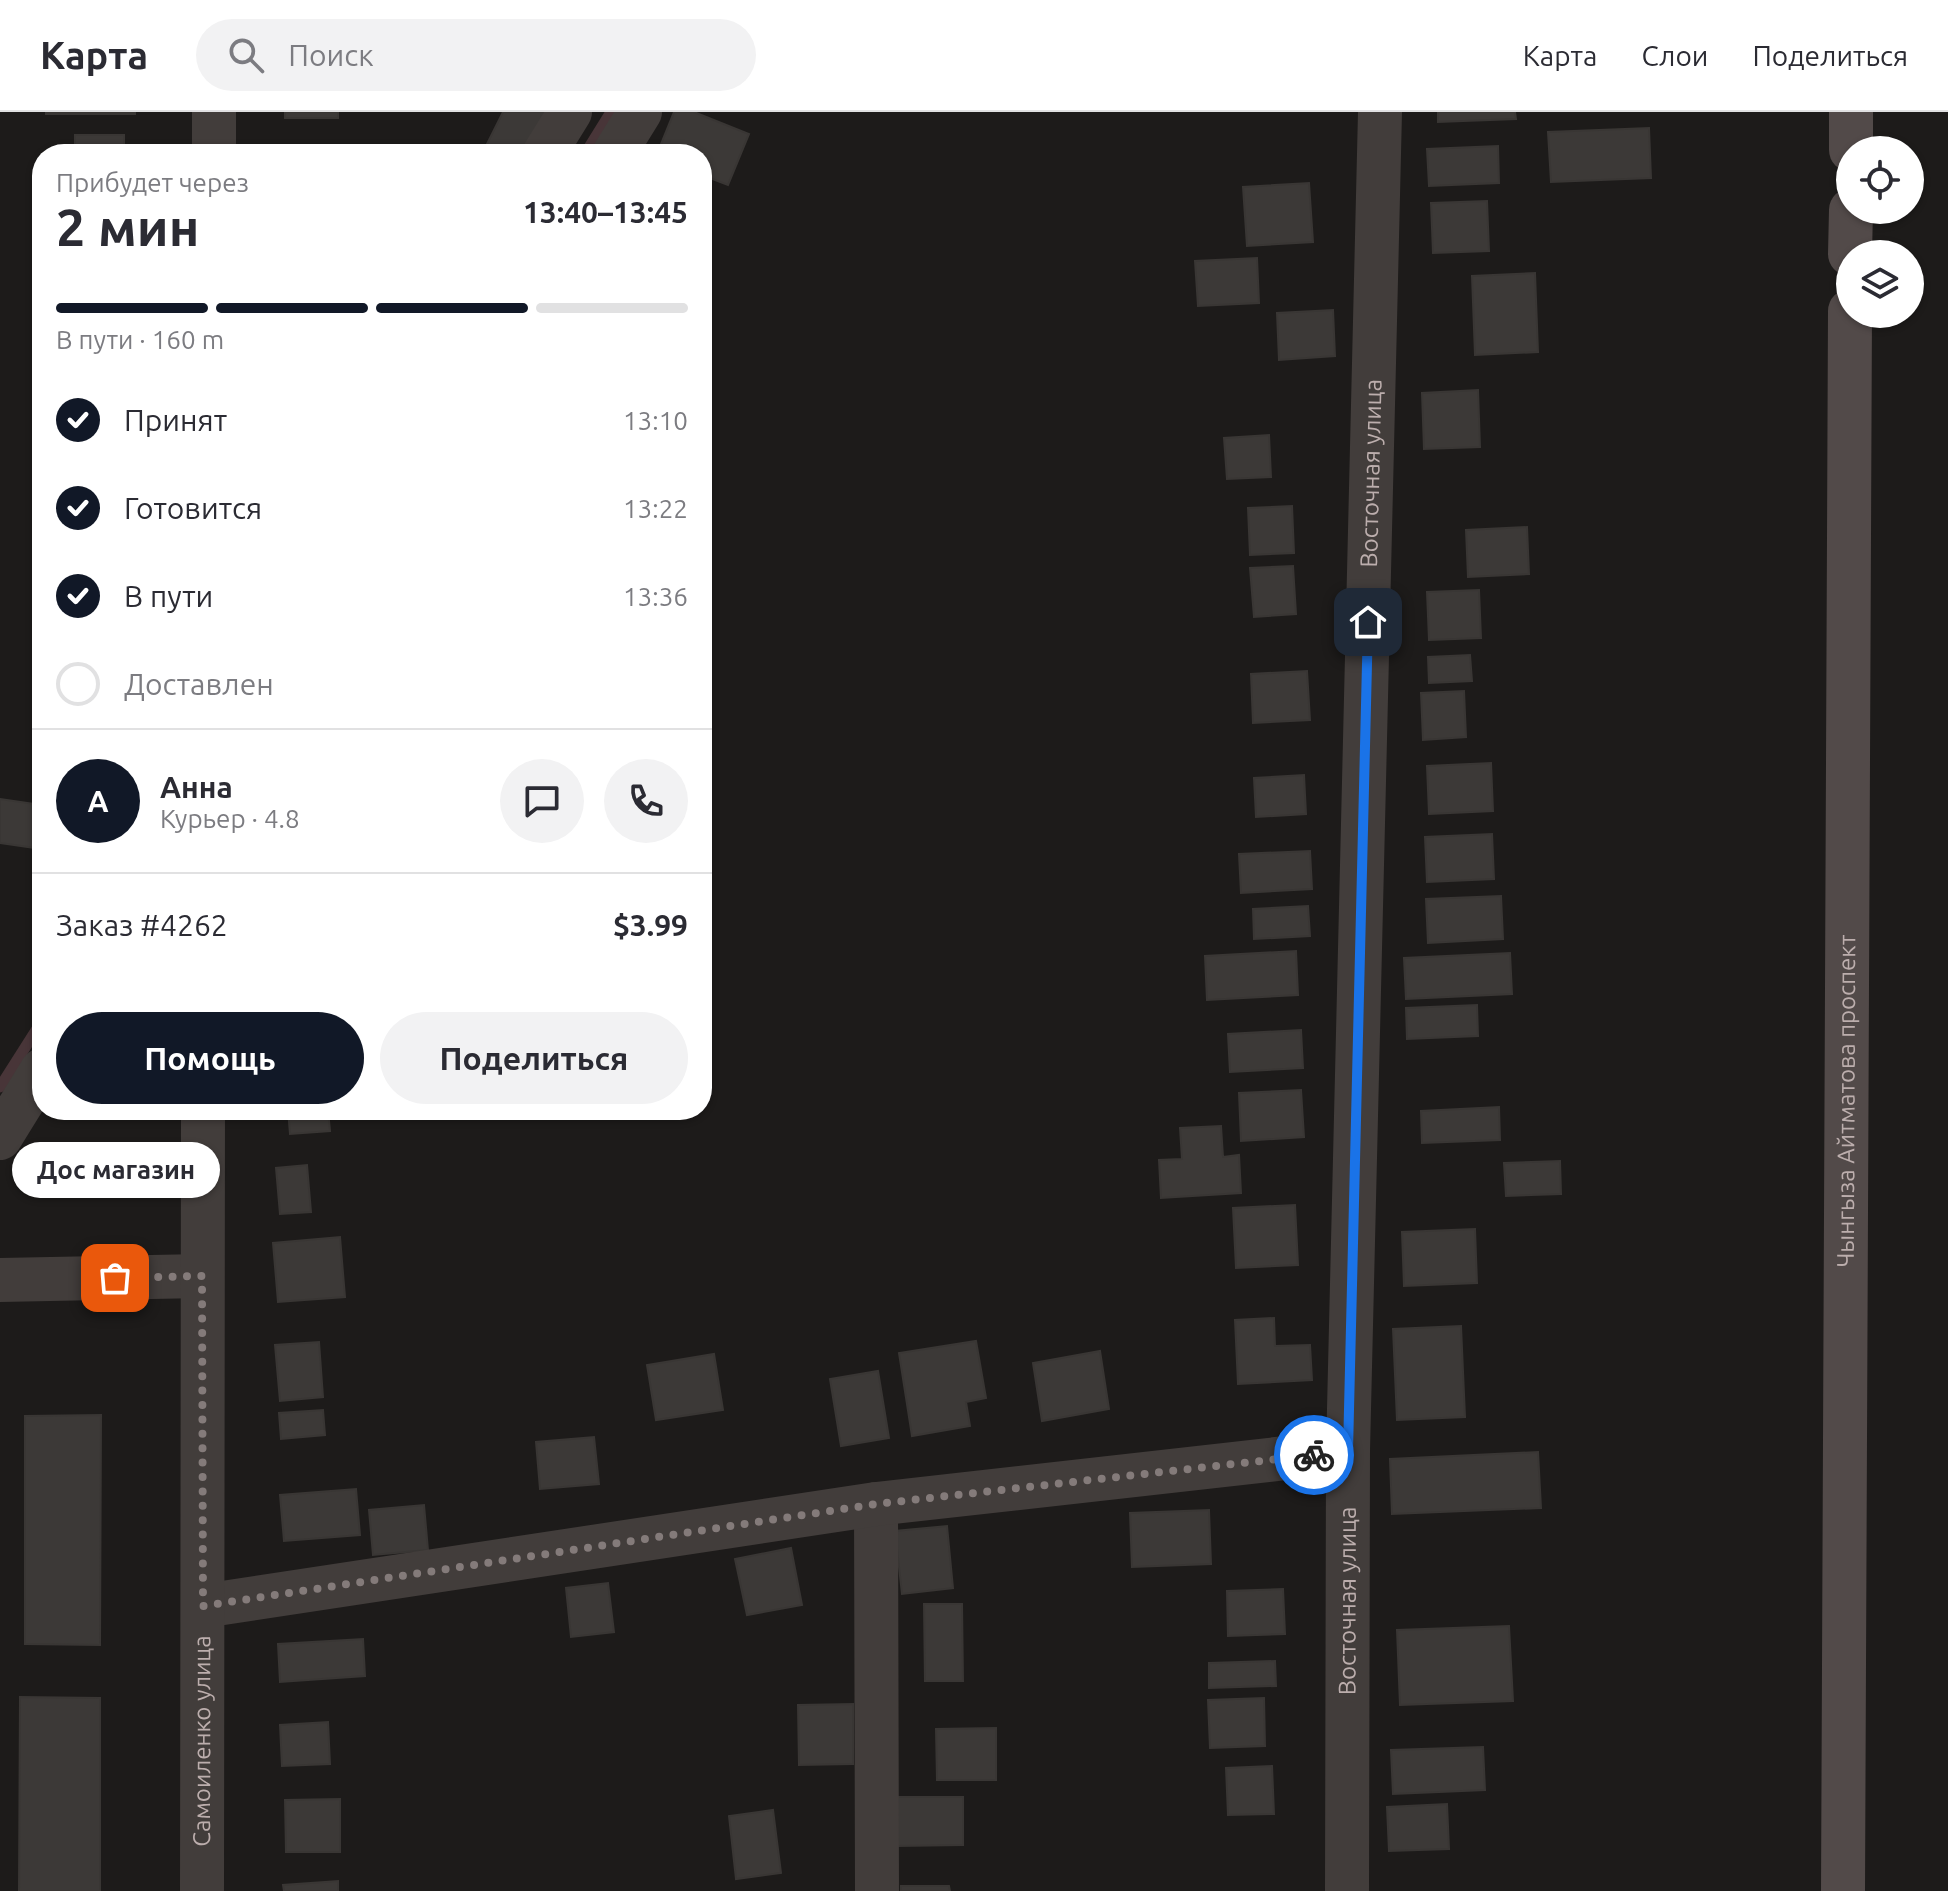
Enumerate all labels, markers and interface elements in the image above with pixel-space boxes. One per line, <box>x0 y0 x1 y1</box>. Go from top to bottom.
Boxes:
search box <box>196 19 756 91</box>
icon: search <box>224 33 268 77</box>
text: Карта <box>40 34 148 76</box>
text: Поиск <box>288 38 374 72</box>
text: Карта <box>1523 40 1597 71</box>
text: Слои <box>1641 40 1708 71</box>
text: Поделиться <box>1752 40 1908 71</box>
map controls <box>1836 136 1924 328</box>
button: locate <box>1836 136 1924 224</box>
text: Прибудет через <box>56 168 249 197</box>
text: 13:40–13:45 <box>523 195 688 229</box>
text: 2 мин <box>56 198 199 256</box>
button: layers <box>1836 240 1924 328</box>
text: В пути · 160 m <box>56 325 224 354</box>
street label: Восточная улица <box>1355 379 1387 568</box>
icon: check <box>56 398 100 442</box>
text: Принят <box>124 403 227 437</box>
text: 13:10 <box>623 406 688 435</box>
icon: check <box>56 486 100 530</box>
text: Готовится <box>124 491 262 525</box>
text: 13:22 <box>623 494 688 523</box>
icon: check <box>56 574 100 618</box>
text: В пути <box>124 579 213 613</box>
text: 13:36 <box>623 582 688 611</box>
pin <box>1334 588 1402 656</box>
icon: home <box>1346 600 1390 644</box>
text: Доставлен <box>124 667 274 701</box>
button: chat <box>500 759 584 843</box>
button: phone <box>604 759 688 843</box>
text: Анна <box>160 770 233 804</box>
text: А <box>87 784 109 818</box>
text: Курьер · 4.8 <box>160 804 300 833</box>
text: Заказ #4262 <box>56 908 228 942</box>
text: $3.99 <box>613 908 688 942</box>
street label: Чынгыза Айтматова проспект <box>1832 934 1860 1267</box>
button: Помощь <box>56 1012 364 1104</box>
button: Поделиться <box>380 1012 688 1104</box>
callout: Дос магазин <box>11 1142 219 1198</box>
text: Дос магазин <box>37 1155 195 1184</box>
pin <box>81 1244 149 1312</box>
icon: bag <box>93 1256 137 1300</box>
courier <box>1274 1415 1354 1495</box>
icon: bike <box>1292 1433 1336 1477</box>
street label: Восточная улица <box>1333 1507 1361 1695</box>
street label: Самоиленко улица <box>188 1635 215 1847</box>

